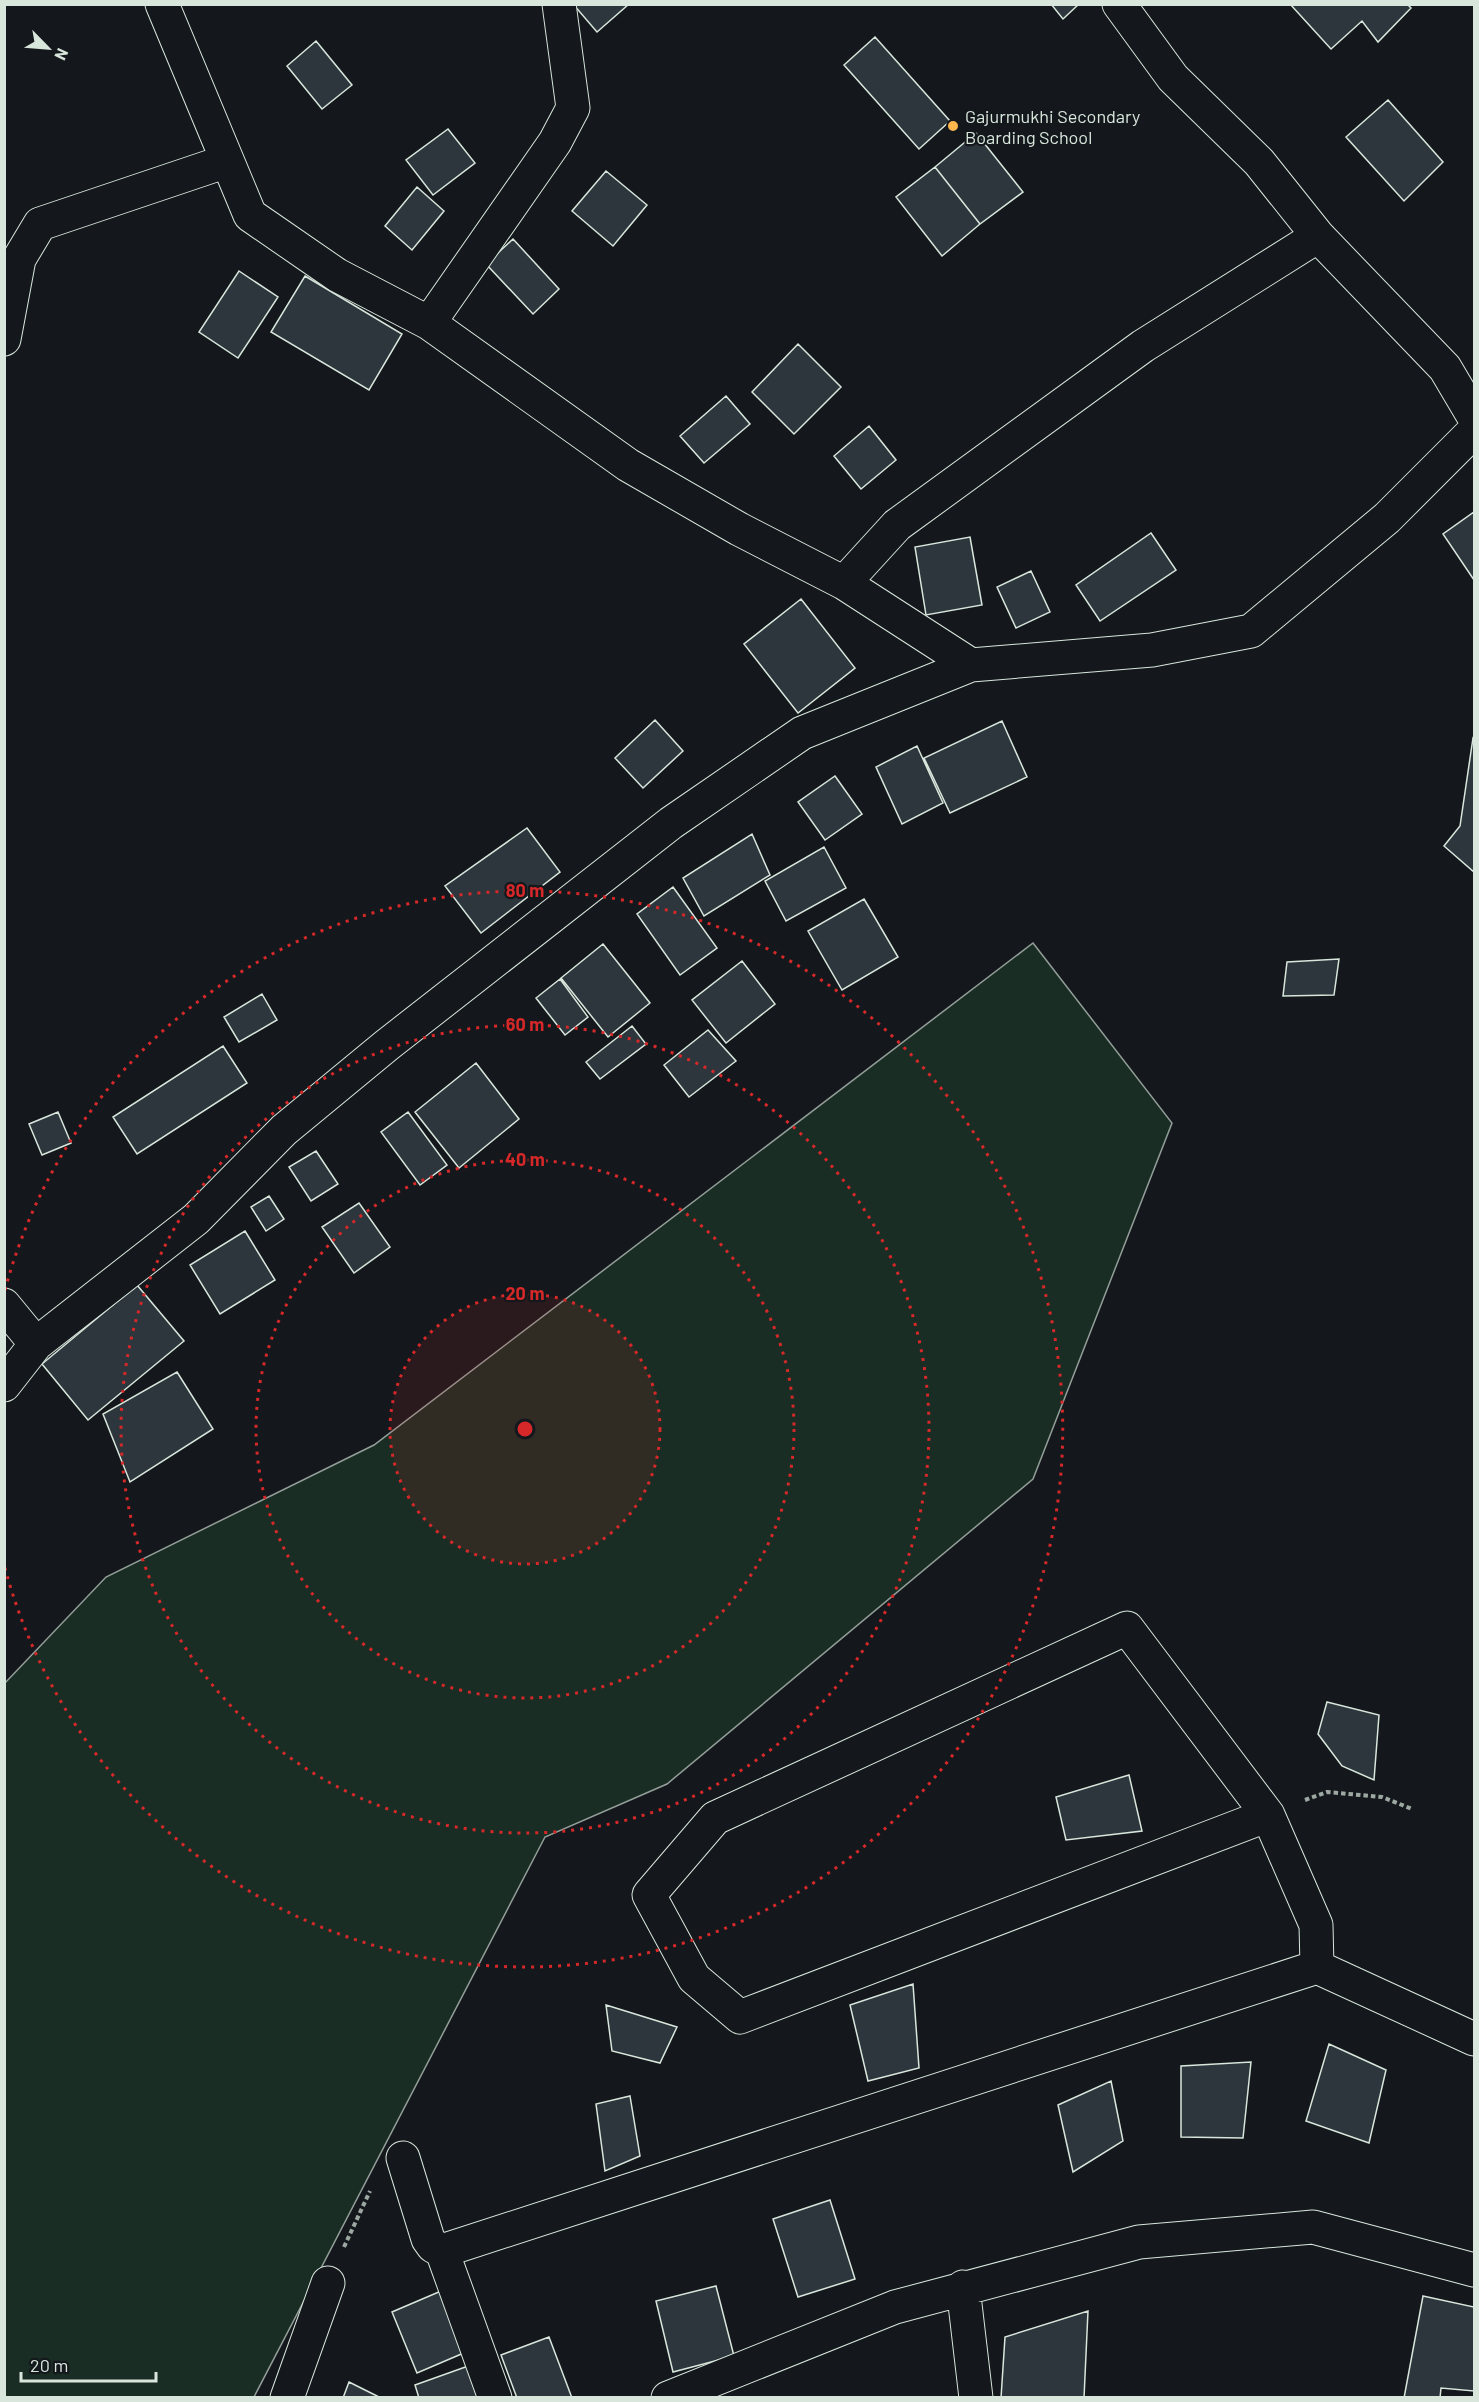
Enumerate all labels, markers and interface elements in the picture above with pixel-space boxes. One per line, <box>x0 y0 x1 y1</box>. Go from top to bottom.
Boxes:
north arrow <box>18 18 78 78</box>
text: N <box>51 46 73 63</box>
place label: Gajurmukhi Secondary Boarding School <box>965 105 1140 148</box>
marker: Gajurmukhi Secondary Boarding School <box>946 119 960 133</box>
text: 80 m <box>506 879 544 901</box>
text: 60 m <box>506 1013 544 1035</box>
text: 40 m <box>505 1148 545 1170</box>
text: 20 m <box>506 1282 544 1304</box>
centre of rings <box>515 1419 535 1439</box>
scale bar <box>21 2345 156 2383</box>
text: 20 m <box>30 2354 68 2376</box>

